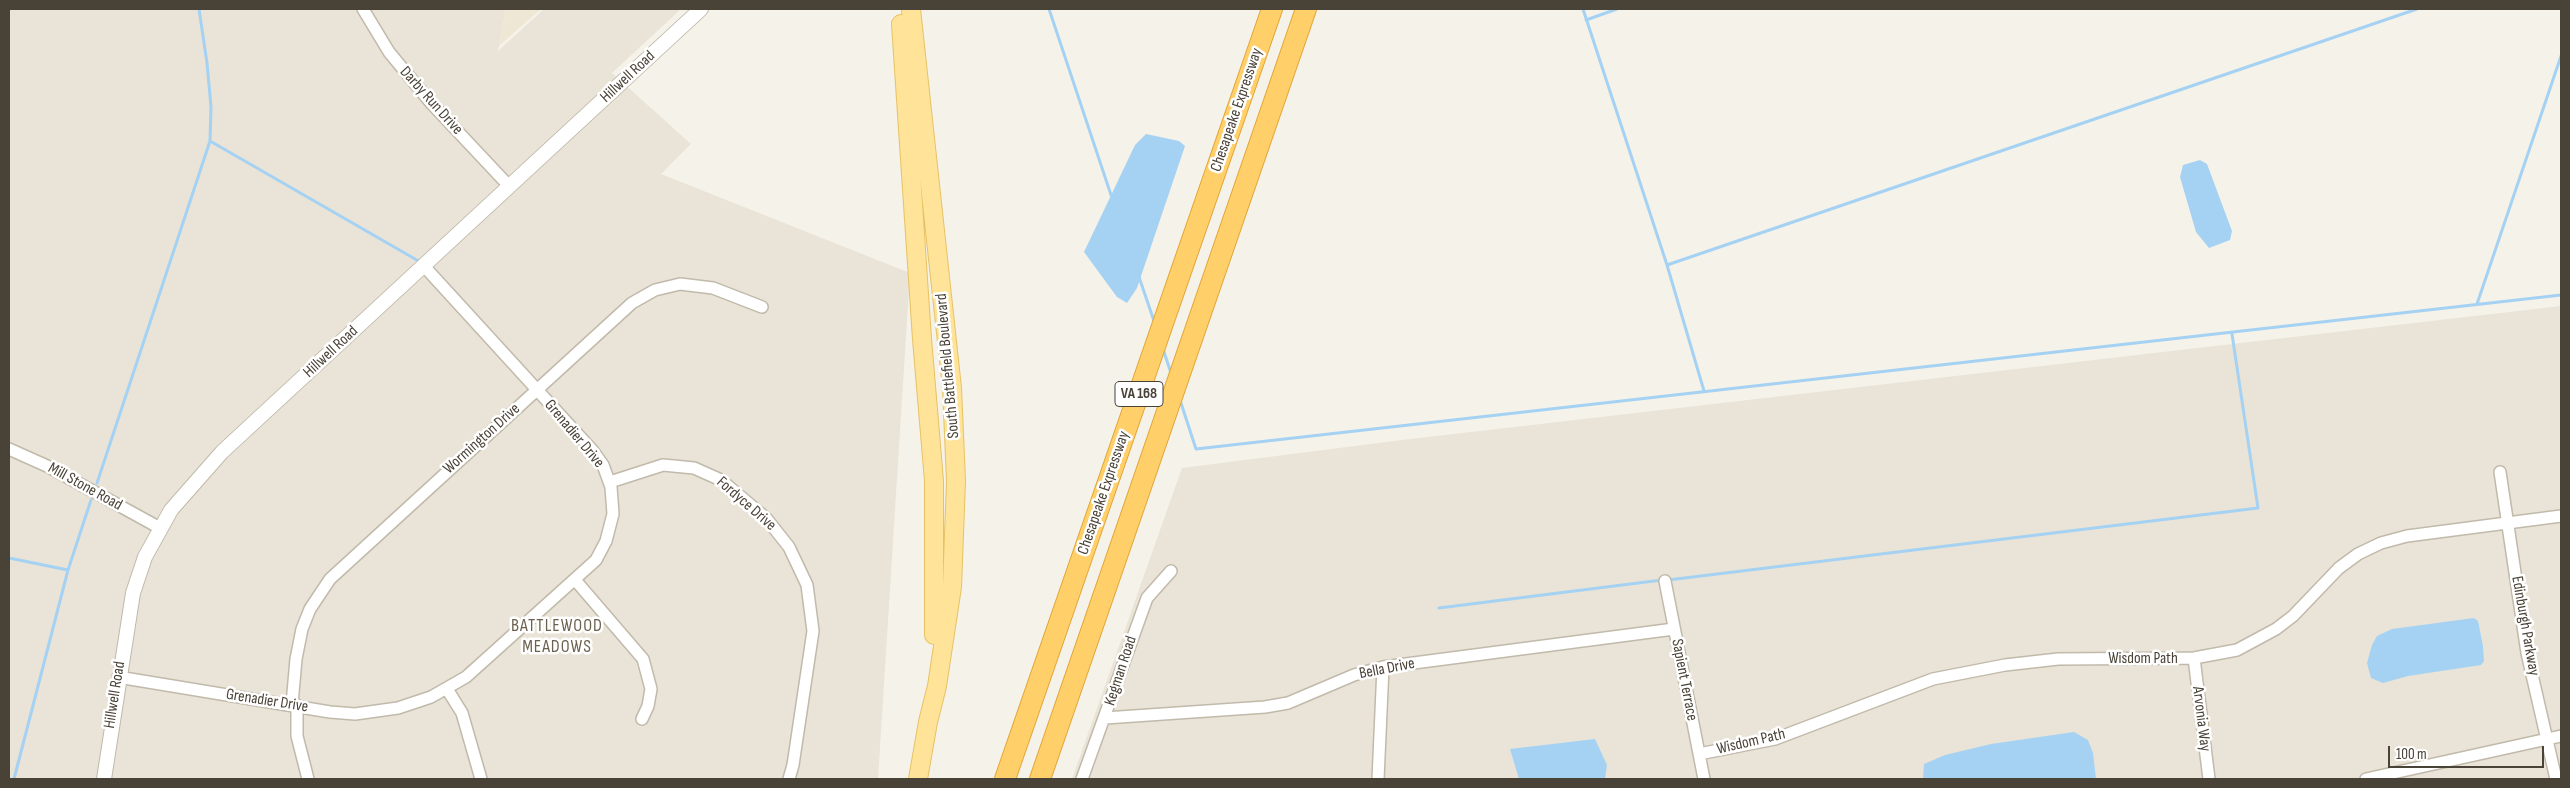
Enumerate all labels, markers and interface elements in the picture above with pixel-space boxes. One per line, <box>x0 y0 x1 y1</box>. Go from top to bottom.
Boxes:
street label: Chesapeake Expressway <box>1207 46 1267 174</box>
street label: Hillwell Road <box>597 47 659 107</box>
street label: Darby Run Drive <box>395 63 467 139</box>
street label: South Battlefield Boulevard <box>932 293 964 439</box>
street label: Hillwell Road <box>300 322 362 382</box>
road number: VA 168 <box>1115 382 1163 406</box>
street label: Grenadier Drive <box>540 396 608 472</box>
street label: Wormington Drive <box>440 400 524 478</box>
street label: Chesapeake Expressway <box>1074 429 1134 557</box>
street label: Mill Stone Road <box>45 459 125 515</box>
street label: Fordyce Drive <box>712 473 780 535</box>
street label: Edinburgh Parkway <box>2507 575 2543 677</box>
district label: BATTLEWOOD MEADOWS <box>510 615 604 658</box>
street label: Kegman Road <box>1101 634 1141 708</box>
street label: Sapient Terrace <box>1667 637 1701 723</box>
street label: Wisdom Path <box>2108 649 2178 669</box>
street label: Bella Drive <box>1358 654 1416 684</box>
street label: Hillwell Road <box>100 660 130 730</box>
street label: Grenadier Drive <box>225 685 309 717</box>
street label: Arvonia Way <box>2187 685 2215 753</box>
street label: Wisdom Path <box>1715 725 1787 759</box>
scale bar <box>2390 736 2546 768</box>
text: 100 m <box>2396 745 2427 764</box>

